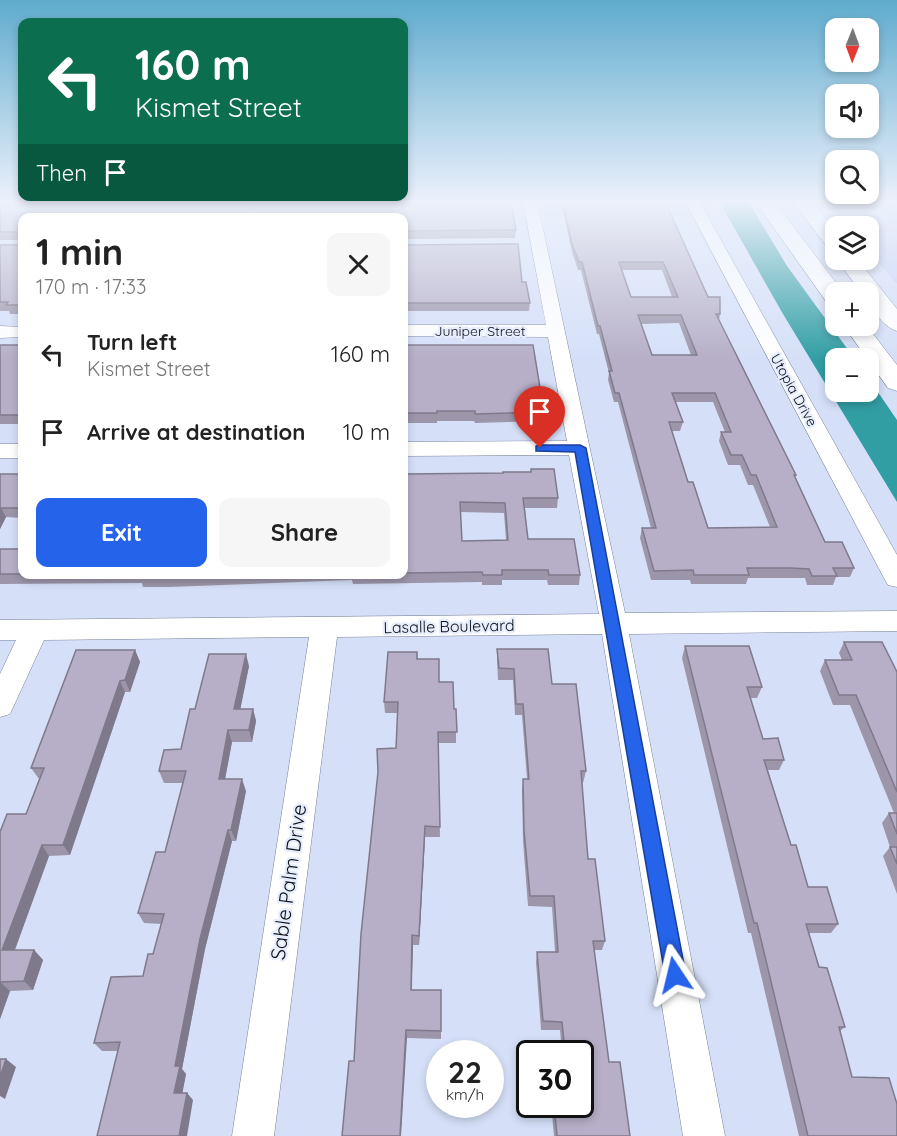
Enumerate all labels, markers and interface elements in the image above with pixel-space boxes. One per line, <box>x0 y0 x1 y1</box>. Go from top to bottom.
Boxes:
north arrow <box>825 18 879 72</box>
map controls <box>825 18 879 402</box>
text: 160 m <box>135 38 251 91</box>
icon: left <box>36 42 114 120</box>
button: sound <box>825 84 879 138</box>
text: Kismet Street <box>135 90 302 124</box>
button: search <box>825 150 879 204</box>
icon: arrive <box>99 156 132 189</box>
text: Then <box>36 159 87 187</box>
button: layers <box>825 216 879 270</box>
text: 1 min <box>36 229 123 274</box>
button: close <box>327 233 390 296</box>
text: 170 m · 17:33 <box>36 274 146 299</box>
button: + <box>825 282 879 336</box>
street label: Juniper Street <box>435 322 526 340</box>
text: Turn left <box>87 328 177 356</box>
icon: left <box>36 338 69 371</box>
text: 160 m <box>331 340 390 368</box>
button: − <box>825 348 879 402</box>
street label: Utopia Drive <box>767 350 821 430</box>
text: Kismet Street <box>87 356 211 381</box>
pin <box>514 386 565 448</box>
icon: arrive <box>523 395 556 428</box>
icon: arrive <box>36 416 69 449</box>
text: Arrive at destination <box>87 418 305 446</box>
text: 10 m <box>343 418 390 446</box>
button: Exit <box>36 498 207 567</box>
button: Share <box>219 498 390 567</box>
street label: Lasalle Boulevard <box>383 615 515 637</box>
street label: Sable Palm Drive <box>265 803 311 961</box>
position arrow <box>643 943 707 1007</box>
speed limit sign: 30 <box>516 1040 594 1118</box>
text: 22 <box>448 1053 482 1091</box>
text: km/h <box>446 1085 484 1104</box>

